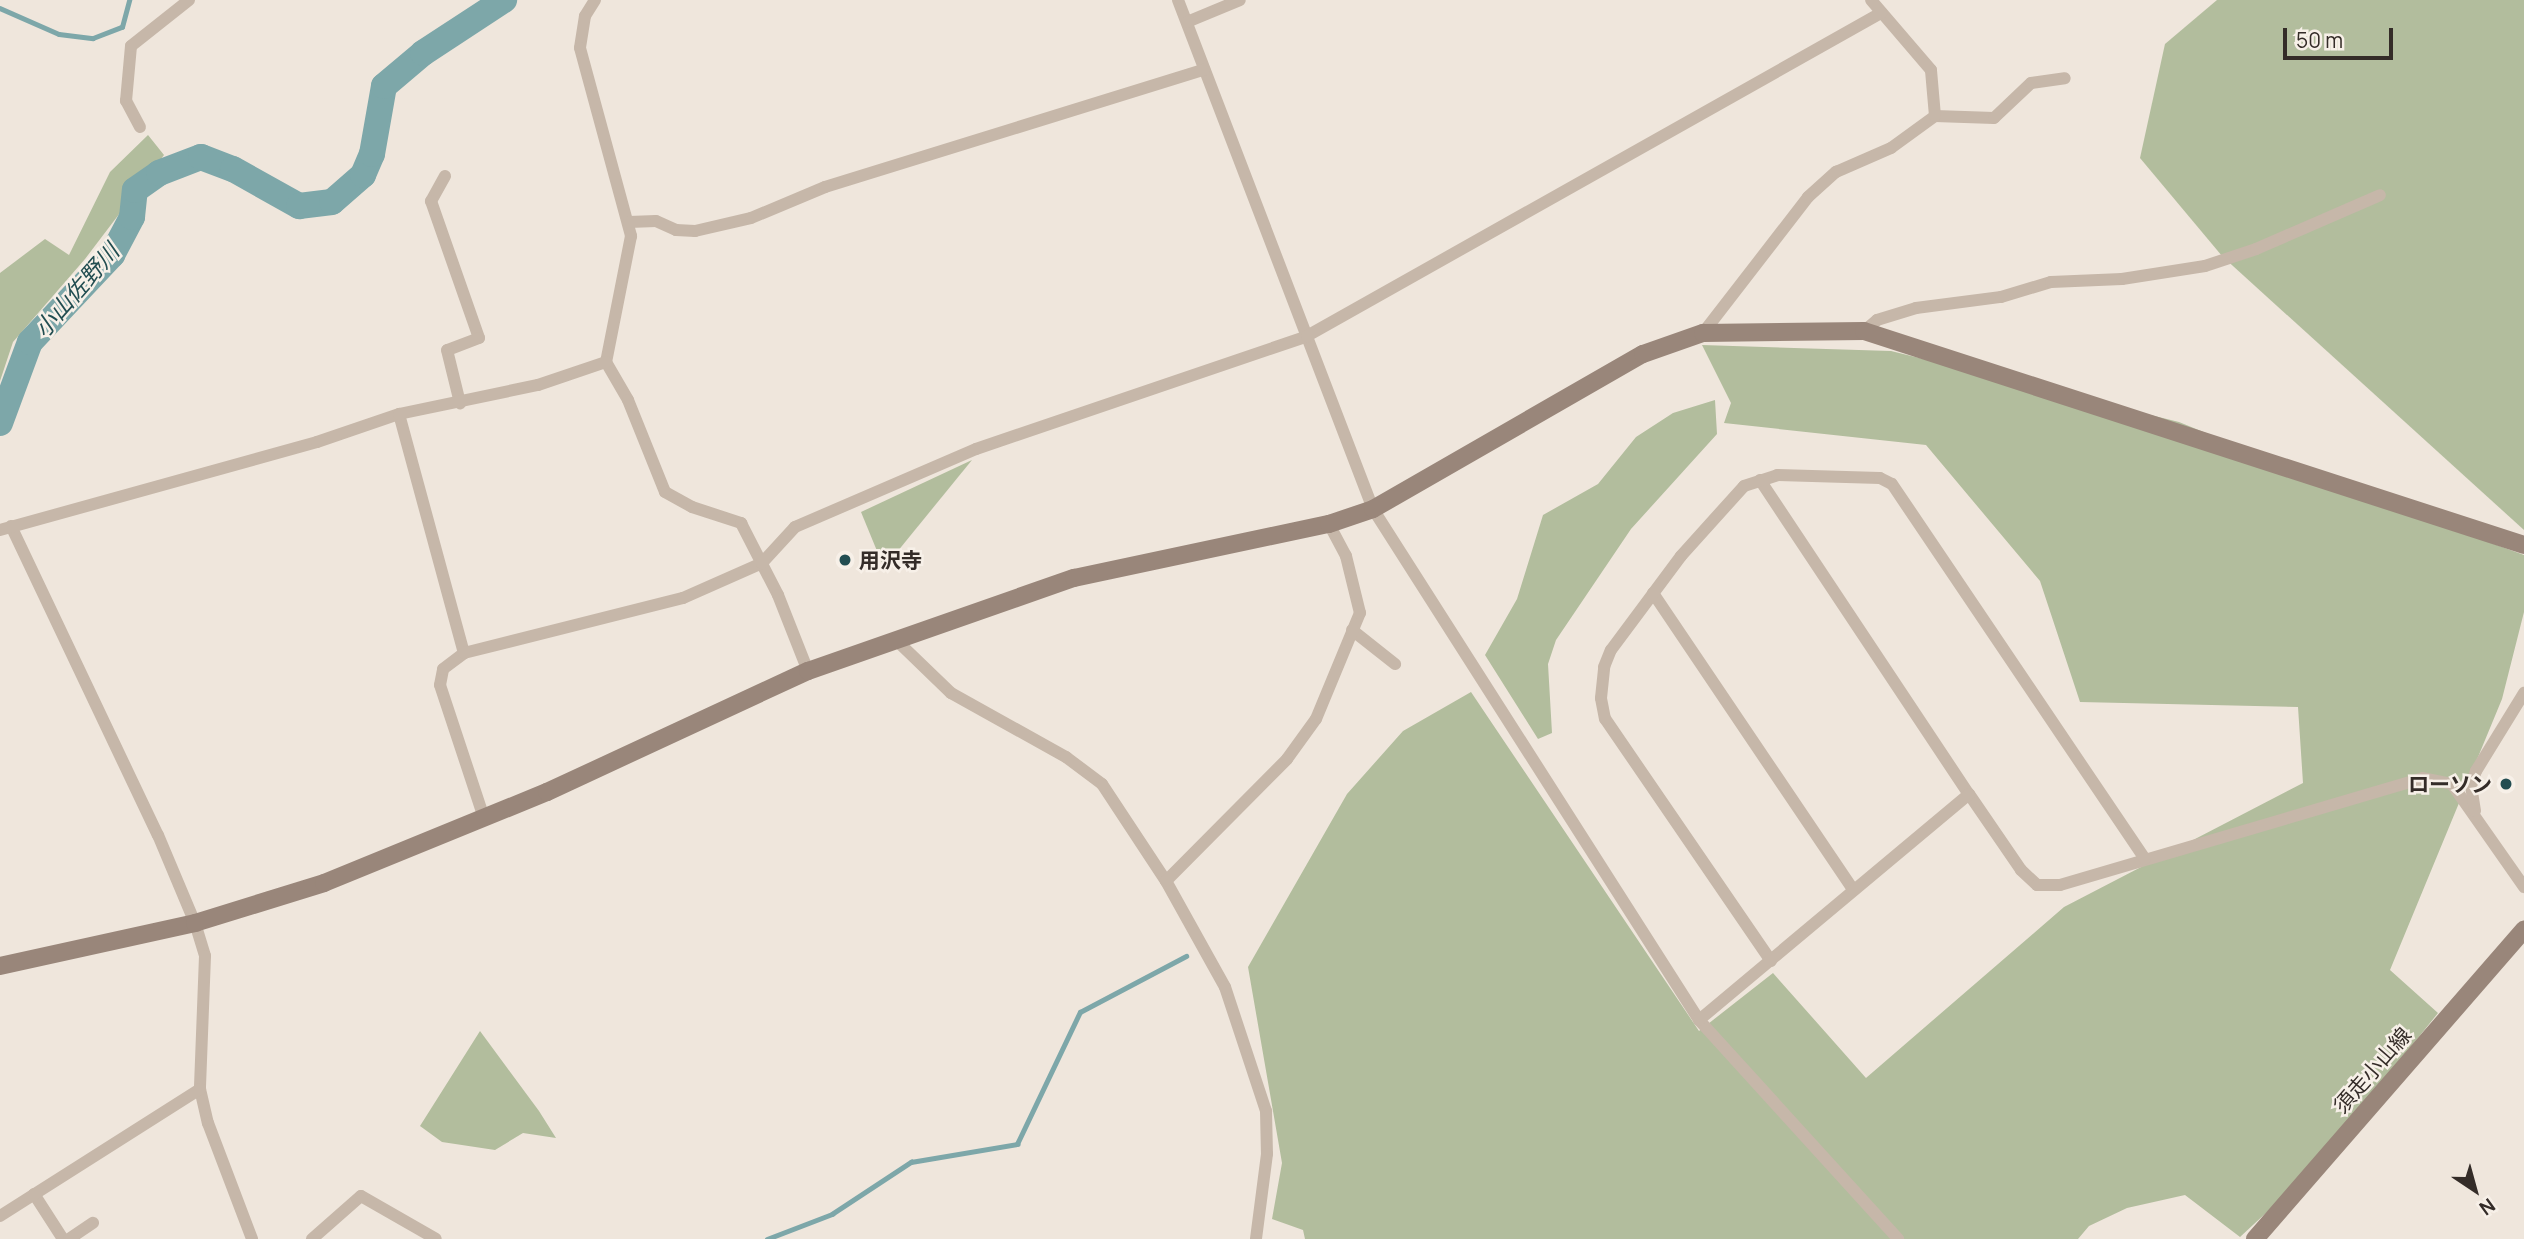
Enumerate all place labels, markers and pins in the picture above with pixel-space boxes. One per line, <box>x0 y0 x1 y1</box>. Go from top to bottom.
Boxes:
place label: 用沢寺 <box>859 547 922 573</box>
marker: 用沢寺 <box>837 552 853 568</box>
place label: ローソン <box>2408 771 2492 797</box>
marker: ローソン <box>2498 776 2514 792</box>

